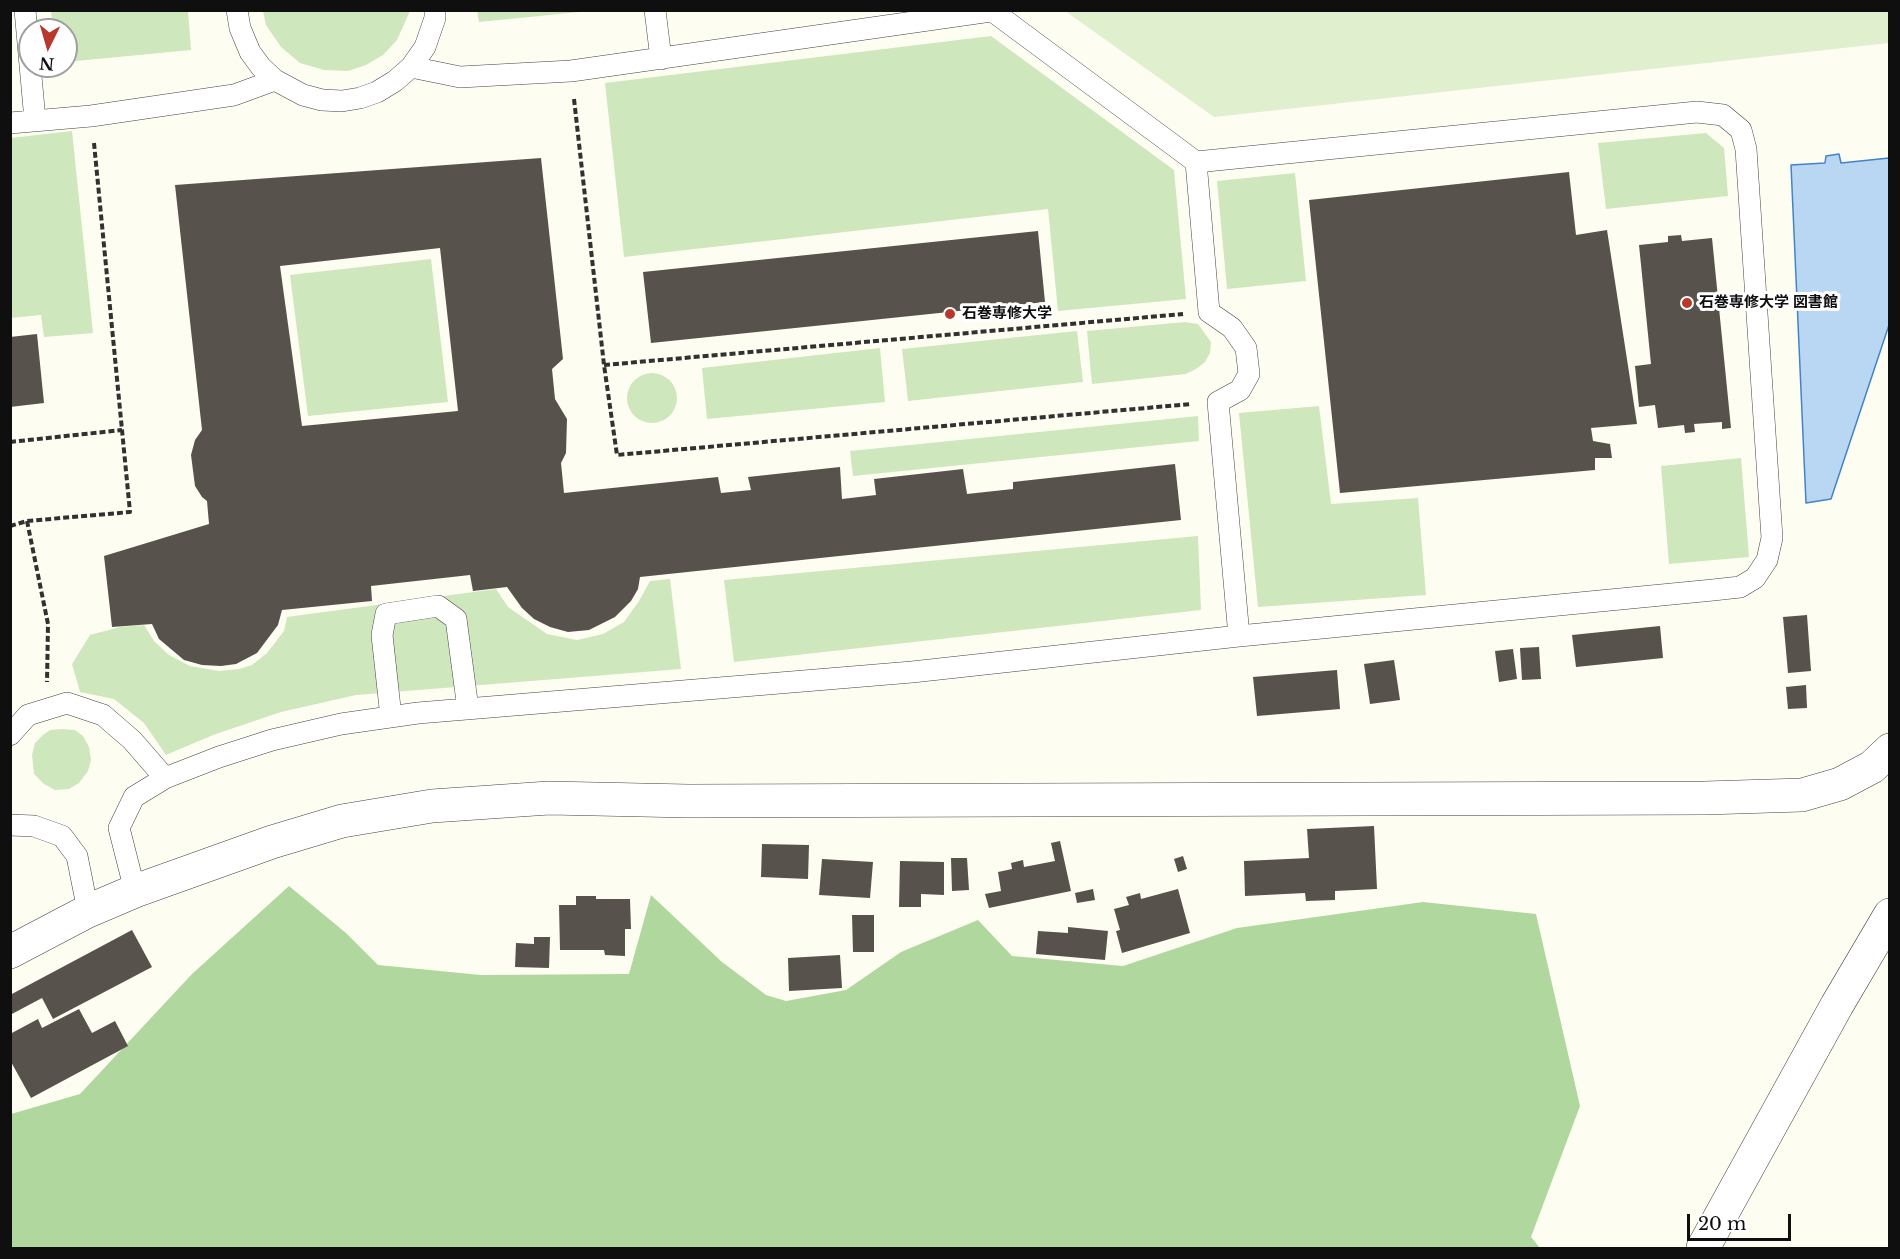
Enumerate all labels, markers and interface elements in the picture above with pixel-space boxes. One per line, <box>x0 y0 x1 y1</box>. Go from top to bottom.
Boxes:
north arrow <box>18 18 78 78</box>
text: N <box>38 53 55 75</box>
place label: 石巻専修大学 図書館 <box>1699 294 1838 312</box>
marker: 石巻専修大学 図書館 <box>1680 296 1694 310</box>
place label: 石巻専修大学 <box>962 305 1052 323</box>
marker: 石巻専修大学 <box>943 307 957 321</box>
scale bar <box>1690 1202 1794 1240</box>
text: 20 m <box>1698 1213 1746 1235</box>

